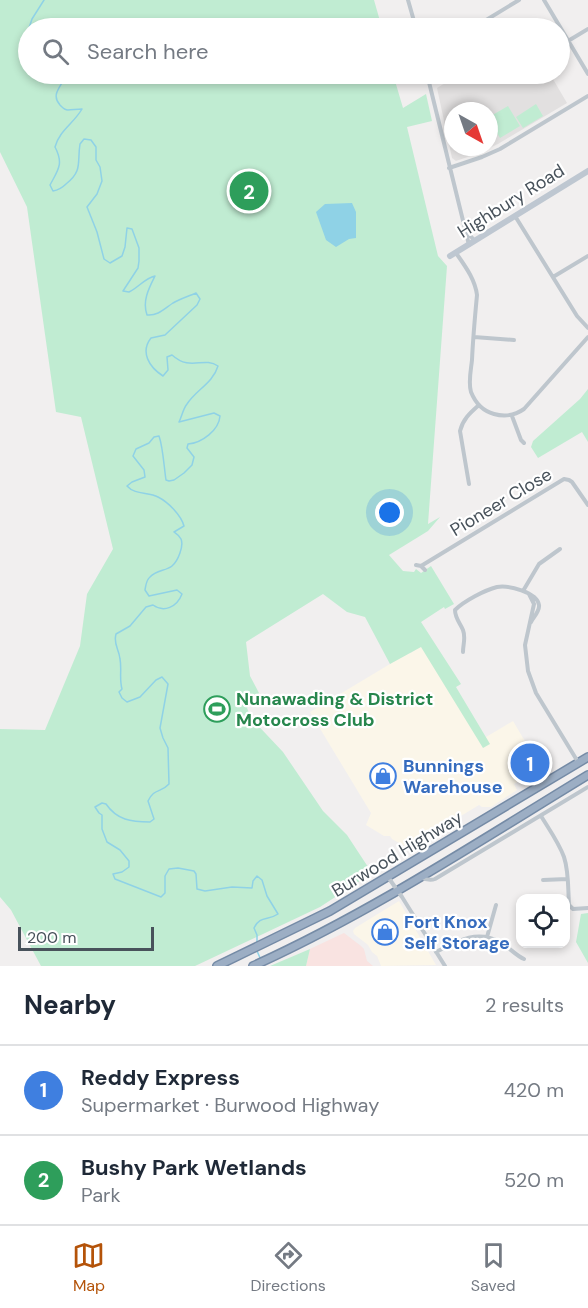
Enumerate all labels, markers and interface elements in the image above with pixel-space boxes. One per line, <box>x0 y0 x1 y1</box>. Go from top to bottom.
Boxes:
search box <box>18 18 570 84</box>
icon: search <box>39 35 72 68</box>
text: Search here <box>87 37 208 66</box>
north arrow <box>444 102 498 156</box>
street label: Highbury Road <box>453 159 569 243</box>
pin: 2 <box>230 168 268 213</box>
street label: Pioneer Close <box>446 462 556 542</box>
your location <box>375 498 404 527</box>
place label: Nunawading & District Motocross Club <box>236 687 433 732</box>
sports icon: Nunawading & District Motocross Club <box>202 694 232 724</box>
pin: 1 <box>510 740 550 786</box>
place label: Bunnings Warehouse <box>403 754 503 799</box>
shop icon: Bunnings Warehouse <box>368 761 398 791</box>
street label: Burwood Highway <box>327 805 467 903</box>
map controls <box>516 894 570 948</box>
button: locate <box>516 894 570 948</box>
place label: Fort Knox Self Storage <box>404 910 510 955</box>
shop icon: Fort Knox Self Storage <box>370 917 400 947</box>
scale bar <box>18 924 154 952</box>
text: 200 m <box>27 927 76 948</box>
text: Nearby <box>24 988 116 1022</box>
text: 2 results <box>485 992 564 1018</box>
text: Reddy Express <box>81 1063 240 1092</box>
text: 1 <box>40 1077 47 1103</box>
text: 420 m <box>504 1077 564 1103</box>
text: Supermarket · Burwood Highway <box>81 1092 379 1118</box>
text: Bushy Park Wetlands <box>81 1153 307 1182</box>
text: 2 <box>38 1167 49 1193</box>
text: 520 m <box>504 1167 564 1193</box>
text: Park <box>81 1182 121 1208</box>
tab: Map <box>72 1239 105 1296</box>
tab: Directions <box>250 1239 326 1296</box>
tab: Saved <box>471 1239 516 1296</box>

